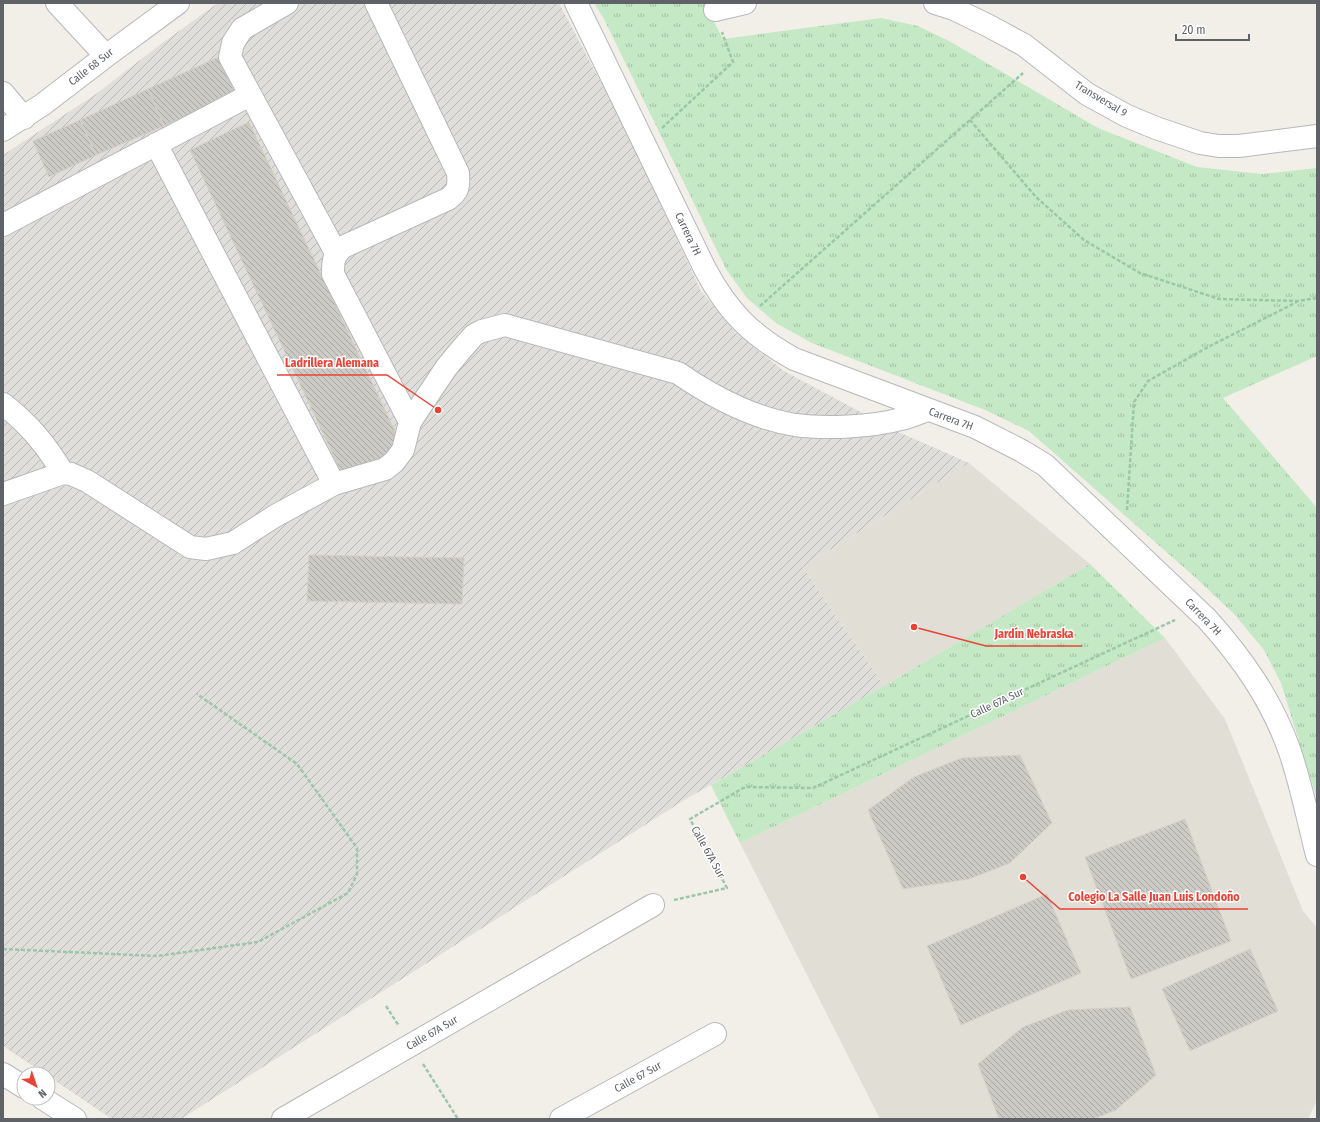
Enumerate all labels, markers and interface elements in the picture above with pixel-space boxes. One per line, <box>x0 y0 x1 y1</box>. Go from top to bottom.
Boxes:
scale bar <box>1176 16 1249 42</box>
text: 20 m <box>1182 23 1206 37</box>
street label: Calle 68 Sur <box>66 45 116 88</box>
street label: Transversal 9 <box>1072 78 1130 120</box>
street label: Carrera 7H <box>672 210 704 258</box>
callout: Ladrillera Alemana <box>277 351 387 375</box>
text: Ladrillera Alemana <box>285 356 379 370</box>
street label: Carrera 7H <box>927 405 975 433</box>
street label: Carrera 7H <box>1182 596 1224 638</box>
callout: Jardín Nebraska <box>986 622 1082 646</box>
text: Jardín Nebraska <box>993 627 1074 641</box>
street label: Calle 67A Sur <box>968 685 1026 721</box>
street label: Calle 67A Sur <box>688 824 728 880</box>
callout: Colegio La Salle Juan Luis Londoño <box>1060 885 1248 909</box>
text: Colegio La Salle Juan Luis Londoño <box>1068 890 1240 904</box>
street label: Calle 67A Sur <box>404 1013 460 1053</box>
street label: Calle 67 Sur <box>612 1059 664 1095</box>
north arrow <box>16 1066 56 1106</box>
text: N <box>35 1086 49 1100</box>

